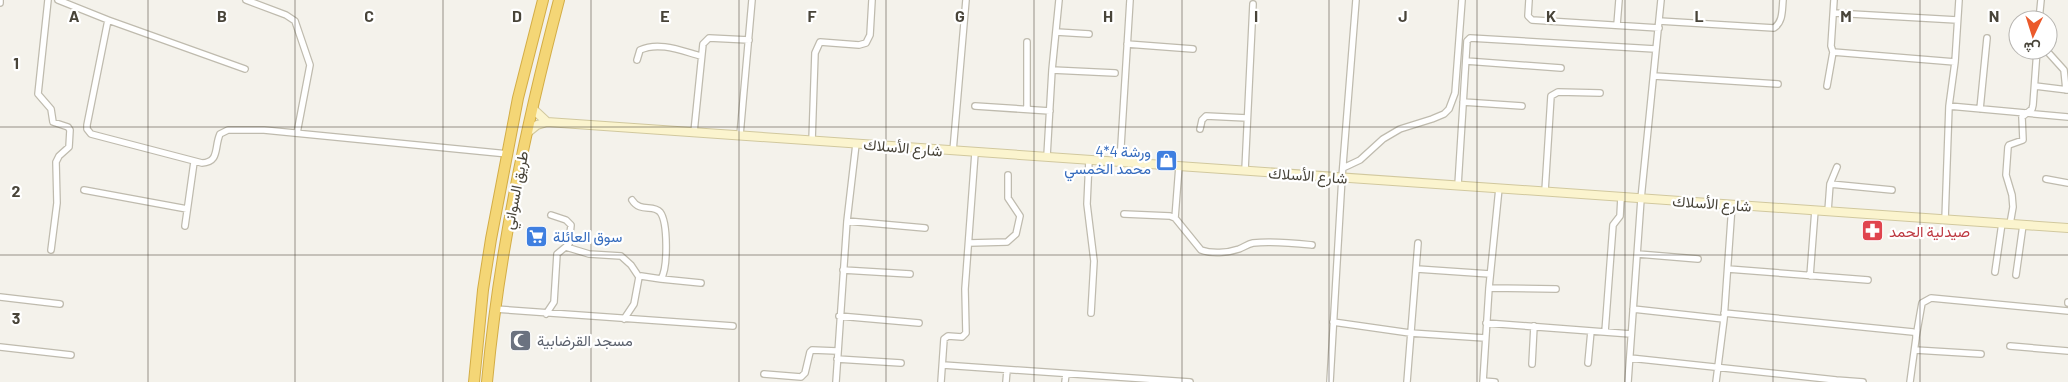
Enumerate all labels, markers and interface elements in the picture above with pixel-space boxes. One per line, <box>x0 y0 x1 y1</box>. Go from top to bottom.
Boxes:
text: A <box>69 6 80 25</box>
text: B <box>217 6 227 25</box>
text: C <box>364 6 374 25</box>
text: D <box>512 6 522 25</box>
text: E <box>660 6 670 25</box>
text: F <box>808 6 817 25</box>
text: G <box>955 6 965 25</box>
text: H <box>1103 6 1113 25</box>
text: I <box>1254 6 1258 25</box>
text: J <box>1398 6 1408 25</box>
text: K <box>1546 6 1556 25</box>
text: L <box>1694 6 1704 25</box>
text: M <box>1840 6 1852 25</box>
text: N <box>1989 6 1999 25</box>
north arrow <box>2008 10 2058 60</box>
text: ش <box>2023 38 2041 58</box>
text: 1 <box>13 53 19 72</box>
street label: شارع الأسلاك <box>862 135 943 162</box>
place label: 4*4 ورشة محمد الخمسي <box>1064 142 1151 182</box>
shop icon: 4*4 ورشة محمد الخمسي <box>1155 148 1179 172</box>
street label: طريق السواني <box>499 149 536 232</box>
street label: شارع الأسلاك <box>1268 163 1348 190</box>
text: 2 <box>12 181 21 200</box>
street label: شارع الأسلاك <box>1672 191 1752 218</box>
pharmacy icon: صيدلية الحمد <box>1861 219 1885 243</box>
place label: صيدلية الحمد <box>1889 222 1970 241</box>
supermarket icon: سوق العائلة <box>525 224 549 248</box>
place label: سوق العائلة <box>553 227 623 246</box>
text: 3 <box>12 308 20 327</box>
mosque icon: مسجد القرضابية <box>509 328 533 352</box>
place label: مسجد القرضابية <box>537 331 633 350</box>

